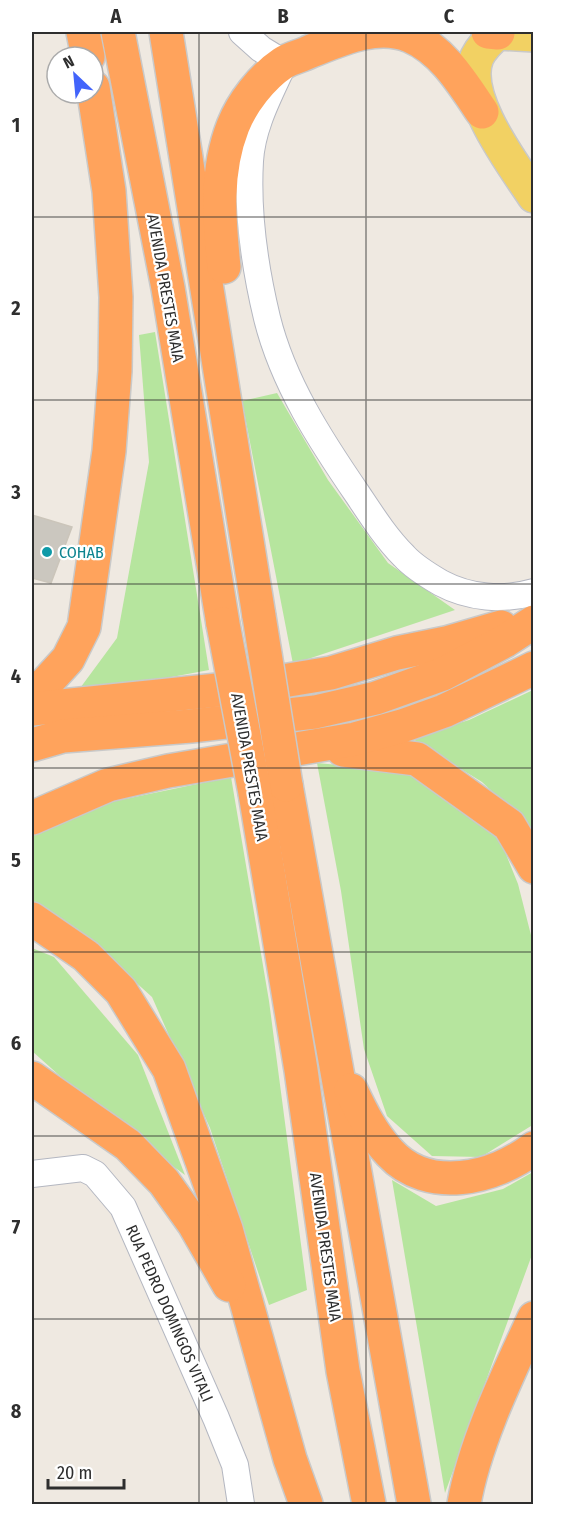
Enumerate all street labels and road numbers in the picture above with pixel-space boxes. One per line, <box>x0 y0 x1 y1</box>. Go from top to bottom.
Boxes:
street label: AVENIDA PRESTES MAIA <box>143 213 188 364</box>
street label: AVENIDA PRESTES MAIA <box>227 692 272 843</box>
street label: AVENIDA PRESTES MAIA <box>306 1172 345 1323</box>
street label: RUA PEDRO DOMINGOS VITALI <box>122 1222 217 1405</box>

